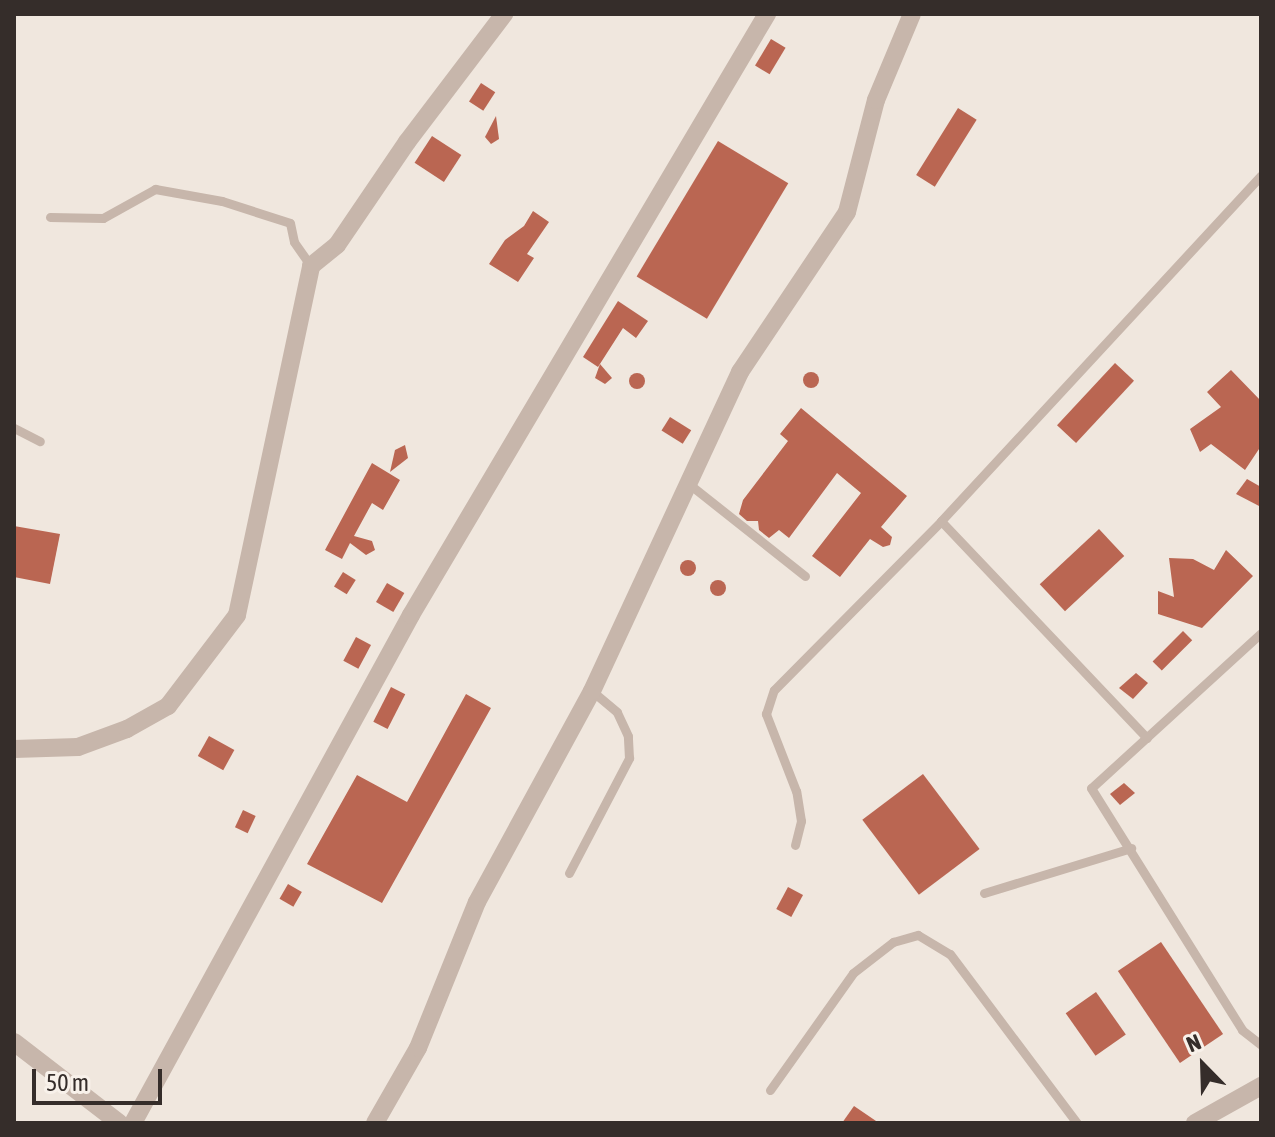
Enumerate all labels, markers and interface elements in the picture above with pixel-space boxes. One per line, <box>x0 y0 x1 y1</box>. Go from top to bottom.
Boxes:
north arrow <box>1163 1025 1243 1105</box>
text: N <box>1183 1028 1205 1057</box>
scale bar <box>36 1053 166 1103</box>
text: 50 m <box>46 1069 89 1096</box>

